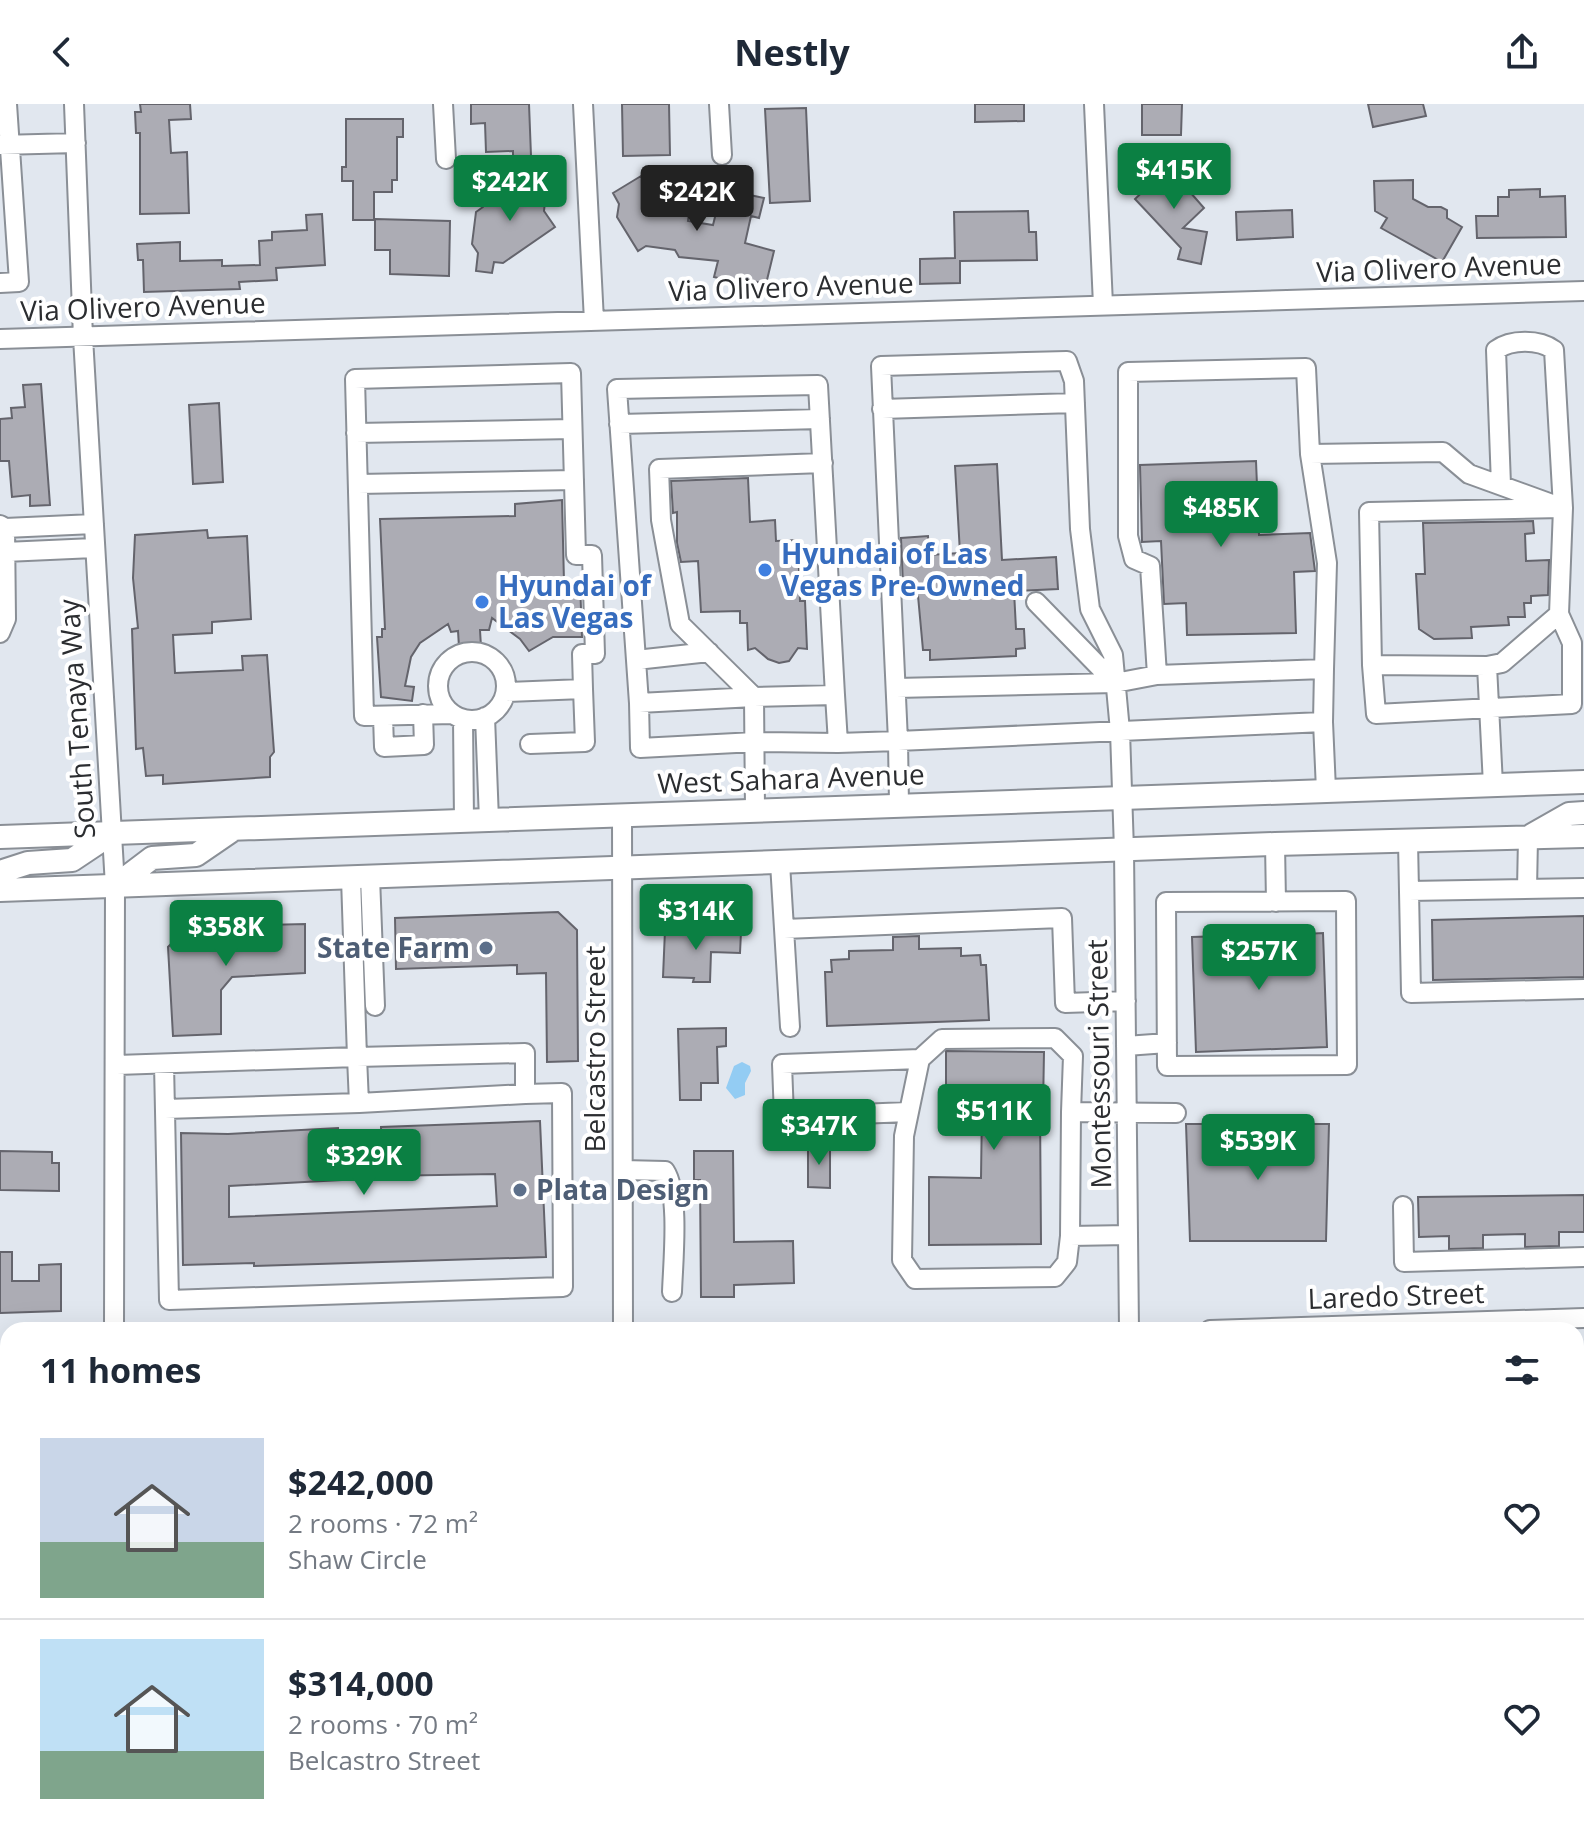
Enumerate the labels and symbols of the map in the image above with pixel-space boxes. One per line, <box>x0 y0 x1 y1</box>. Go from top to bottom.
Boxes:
pin: $415K <box>1118 143 1230 211</box>
pin: $242K <box>454 155 566 223</box>
pin: $242K <box>641 165 753 233</box>
street label: Via Olivero Avenue <box>1316 244 1562 290</box>
street label: Via Olivero Avenue <box>668 263 914 309</box>
street label: Via Olivero Avenue <box>20 283 266 329</box>
pin: $485K <box>1165 481 1277 549</box>
place label: Hyundai of Las Vegas Pre-Owned <box>781 534 1024 604</box>
marker: Hyundai of Las Vegas Pre-Owned <box>756 561 774 579</box>
place label: Hyundai of Las Vegas <box>498 566 653 636</box>
marker: Hyundai of Las Vegas <box>473 593 491 611</box>
street label: South Tenaya Way <box>49 597 103 840</box>
street label: West Sahara Avenue <box>657 754 925 802</box>
pin: $314K <box>640 884 752 952</box>
pin: $358K <box>170 900 282 968</box>
pin: $257K <box>1203 924 1315 992</box>
place label: State Farm <box>317 928 470 966</box>
marker: State Farm <box>477 939 495 957</box>
street label: Montessouri Street <box>1077 939 1119 1189</box>
street label: Belcastro Street <box>575 946 613 1152</box>
pin: $511K <box>938 1084 1050 1152</box>
pin: $347K <box>763 1099 875 1167</box>
pin: $539K <box>1202 1114 1314 1182</box>
pin: $329K <box>308 1129 420 1197</box>
place label: Plata Design <box>536 1170 709 1208</box>
marker: Plata Design <box>511 1181 529 1199</box>
street label: Laredo Street <box>1307 1273 1485 1317</box>

